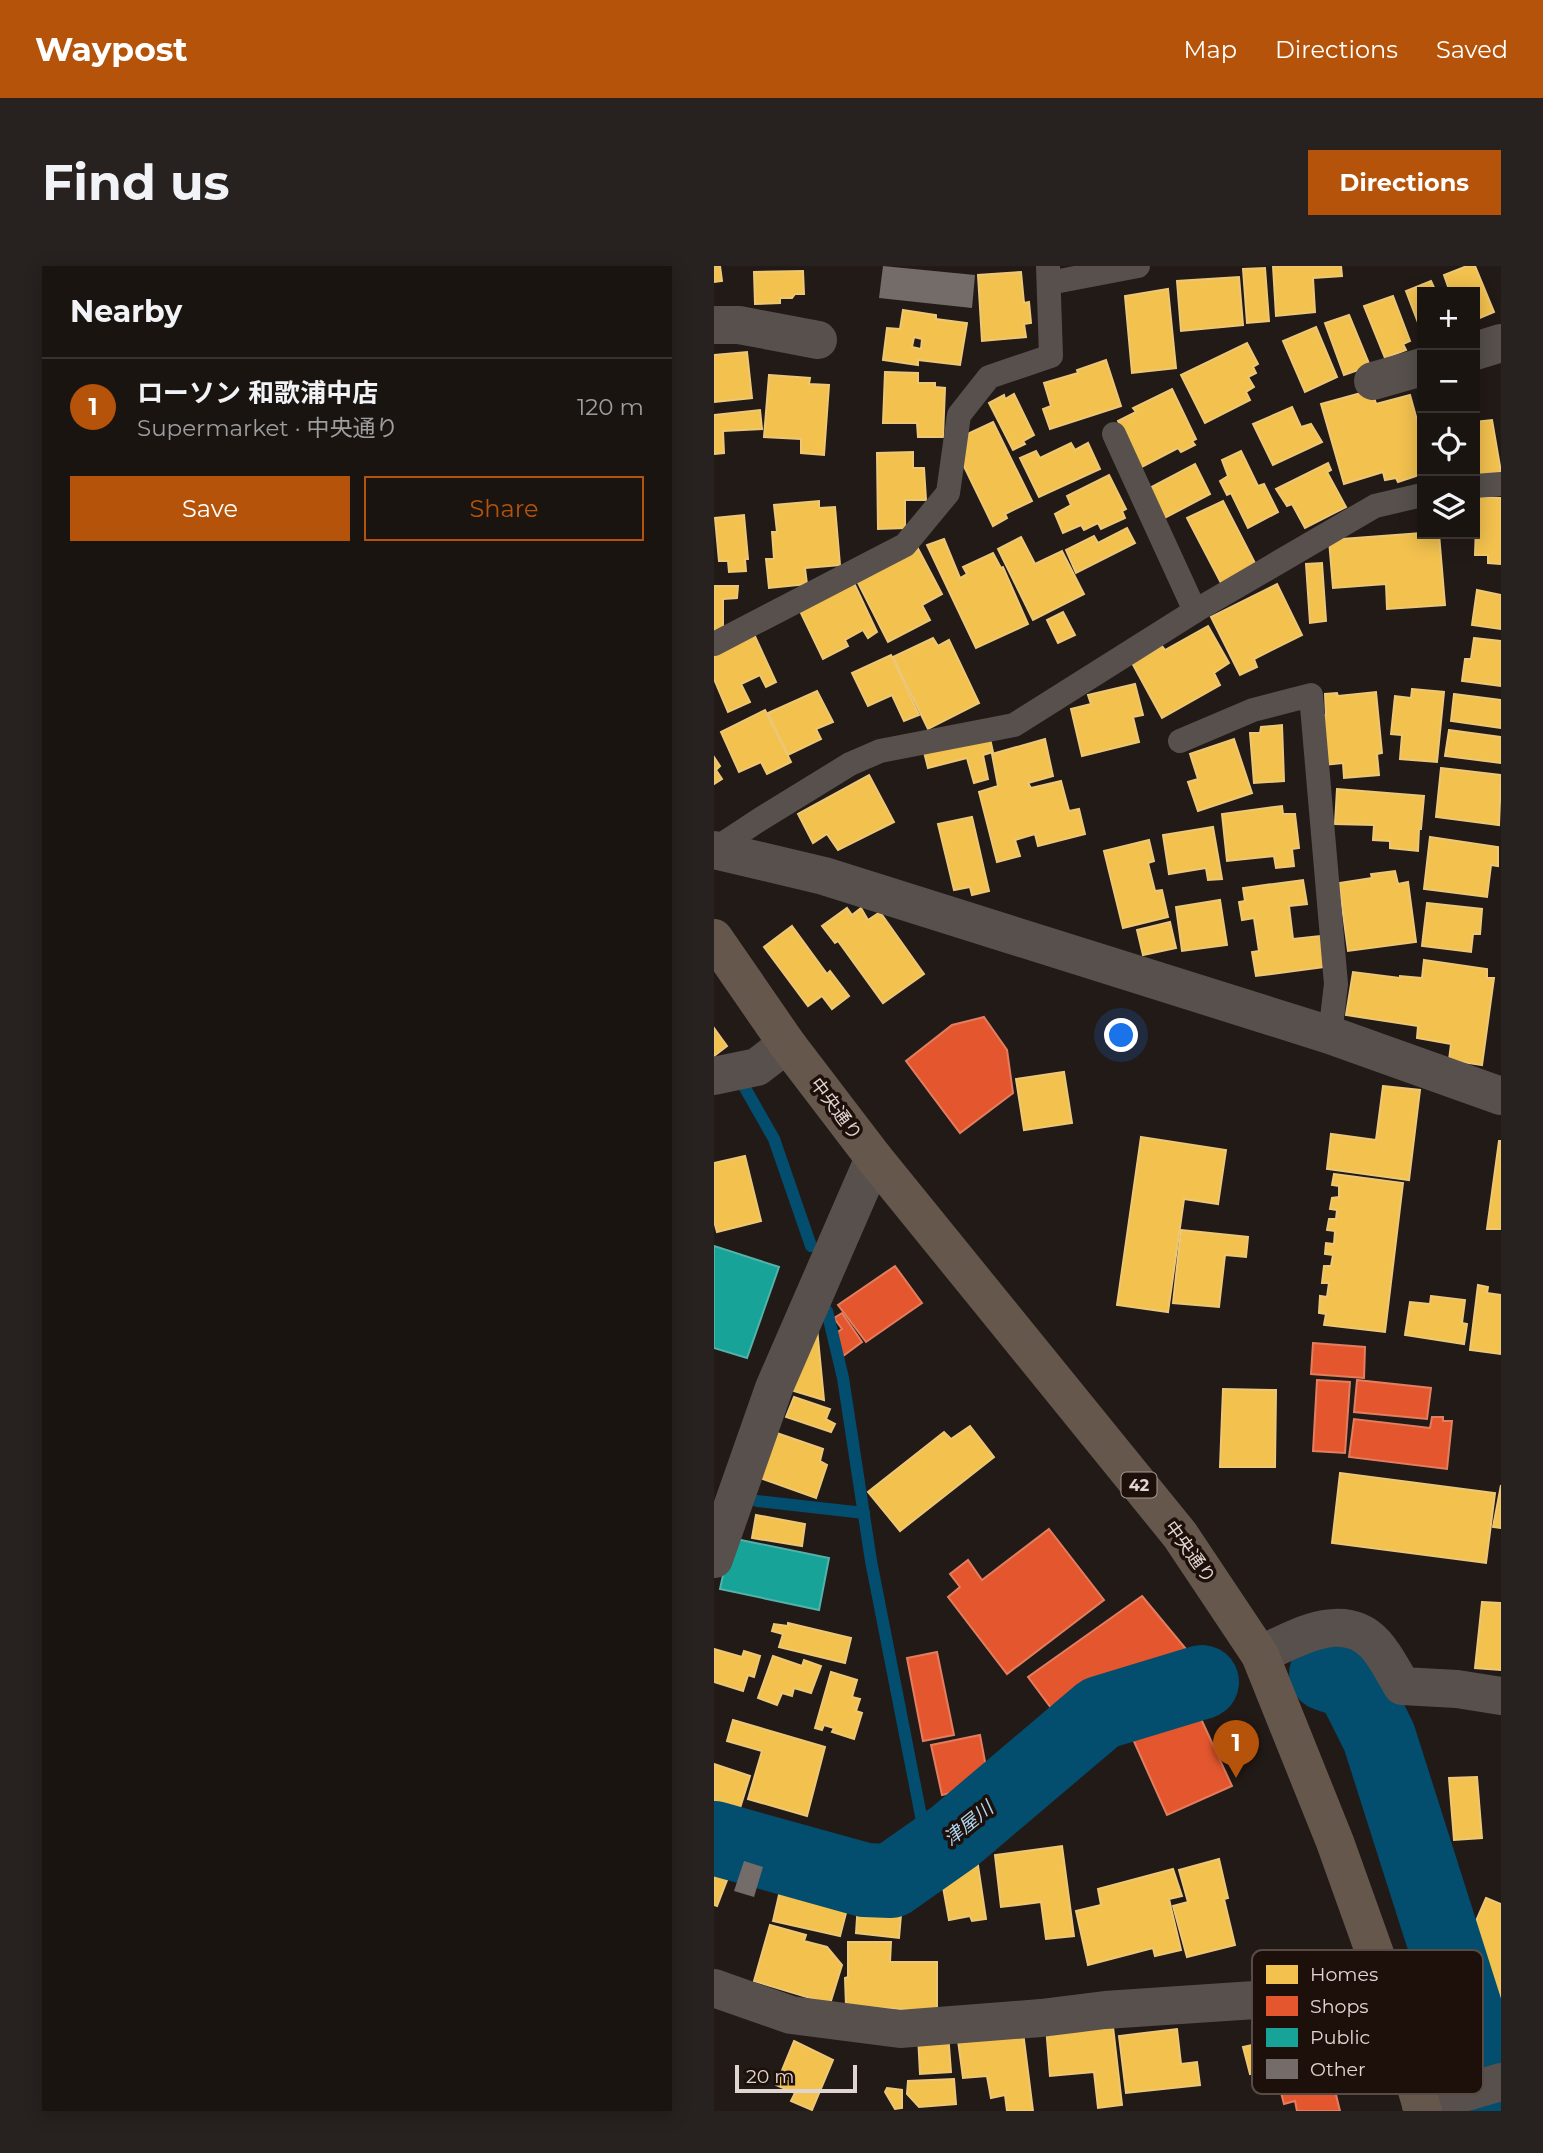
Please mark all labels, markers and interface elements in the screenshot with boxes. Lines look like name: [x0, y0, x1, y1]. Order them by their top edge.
text: Waypost: [35, 29, 188, 69]
text: Map: [1184, 35, 1237, 64]
text: Directions: [1275, 35, 1398, 64]
text: Saved: [1436, 35, 1508, 64]
button: Directions: [1308, 150, 1501, 215]
text: Find us: [42, 153, 230, 212]
map controls: [1417, 287, 1480, 539]
button: +: [1417, 287, 1480, 350]
text: Nearby: [70, 293, 182, 330]
button: −: [1417, 350, 1480, 413]
text: ローソン 和歌浦中店: [137, 377, 378, 409]
text: 1: [88, 393, 98, 421]
text: 120 m: [577, 393, 644, 421]
button: locate: [1417, 413, 1480, 476]
text: Supermarket · 中央通り: [137, 414, 399, 442]
button: Save: [70, 476, 350, 541]
button: Share: [364, 476, 644, 541]
button: layers: [1417, 476, 1480, 539]
your location: [1104, 1018, 1138, 1052]
street label: 中央通り: [806, 1074, 866, 1144]
road number: 42: [1122, 1472, 1156, 1498]
street label: 中央通り: [1160, 1516, 1220, 1588]
pin: 1: [1213, 1720, 1259, 1778]
water label: 津屋川: [939, 1795, 999, 1850]
legend: [1252, 1950, 1483, 2094]
text: Homes: [1310, 1963, 1378, 1986]
text: Shops: [1310, 1995, 1369, 2018]
text: Public: [1310, 2026, 1370, 2049]
text: Other: [1310, 2058, 1366, 2081]
scale bar: [735, 2062, 858, 2094]
text: 20 m: [746, 2065, 794, 2088]

